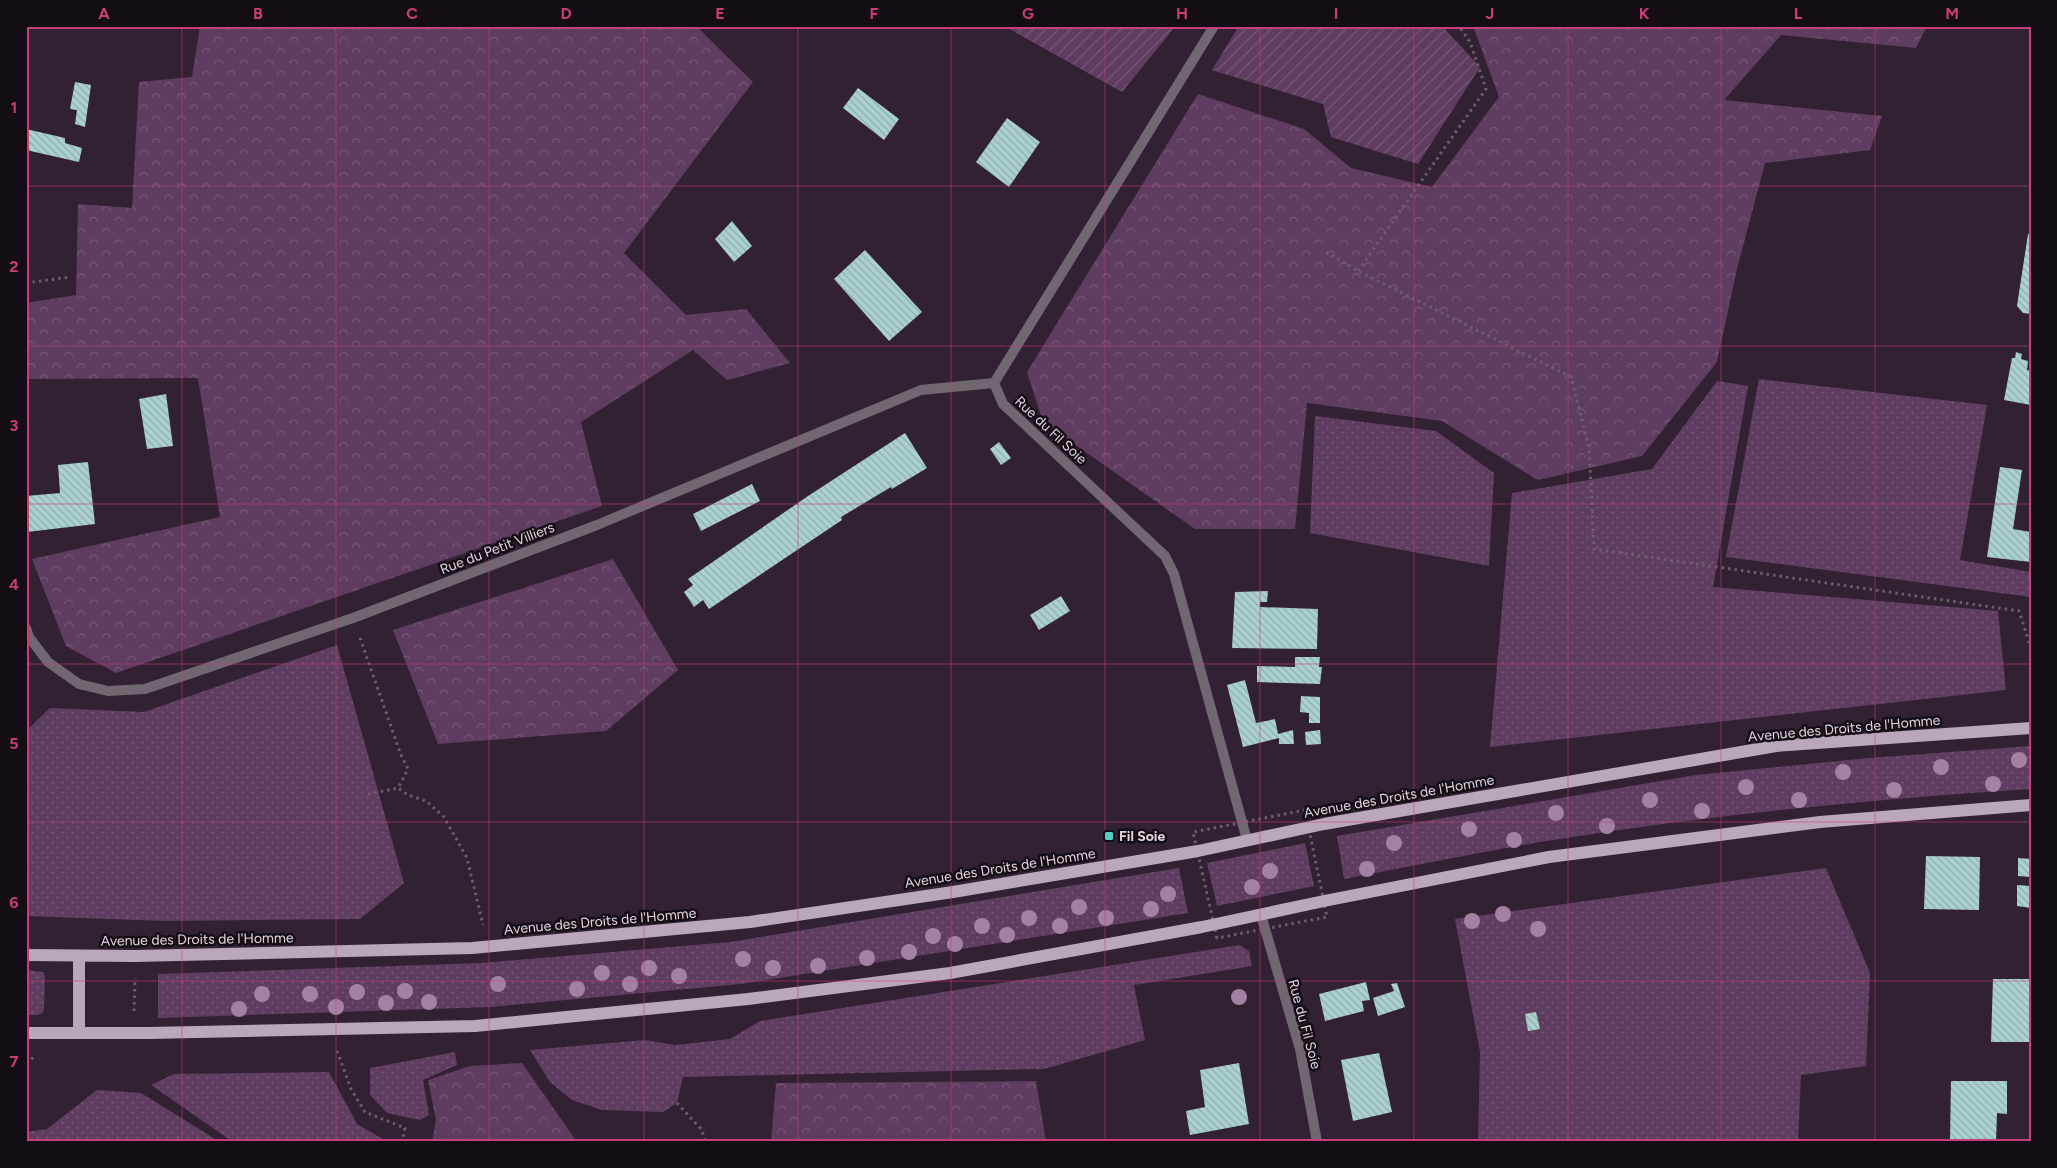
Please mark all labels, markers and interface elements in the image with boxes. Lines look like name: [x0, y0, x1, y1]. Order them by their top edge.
text: A: [98, 4, 110, 23]
text: B: [253, 4, 263, 23]
text: C: [406, 4, 418, 23]
text: D: [560, 4, 572, 23]
text: E: [715, 4, 725, 23]
text: F: [870, 4, 879, 23]
text: G: [1022, 4, 1034, 23]
text: H: [1176, 4, 1188, 23]
text: I: [1334, 4, 1338, 23]
text: J: [1486, 4, 1494, 23]
text: K: [1639, 4, 1650, 23]
text: L: [1794, 4, 1803, 23]
text: M: [1945, 4, 1959, 23]
text: 1: [11, 98, 17, 117]
text: 2: [9, 257, 19, 276]
street label: Rue du Fil Soie: [1011, 393, 1090, 468]
text: 3: [10, 416, 19, 435]
street label: Rue du Petit Villiers: [438, 519, 557, 578]
text: 4: [9, 575, 19, 594]
street label: Avenue des Droits de l'Homme: [1747, 712, 1941, 745]
text: 5: [9, 734, 19, 753]
street label: Avenue des Droits de l'Homme: [1303, 771, 1496, 822]
place label: Fil Soie: [1119, 828, 1165, 845]
marker: Fil Soie: [1103, 830, 1115, 842]
street label: Avenue des Droits de l'Homme: [903, 845, 1097, 892]
text: 6: [9, 893, 19, 912]
street label: Avenue des Droits de l'Homme: [503, 905, 697, 938]
street label: Avenue des Droits de l'Homme: [100, 929, 294, 950]
street label: Rue du Fil Soie: [1284, 977, 1325, 1071]
text: 7: [10, 1052, 19, 1071]

